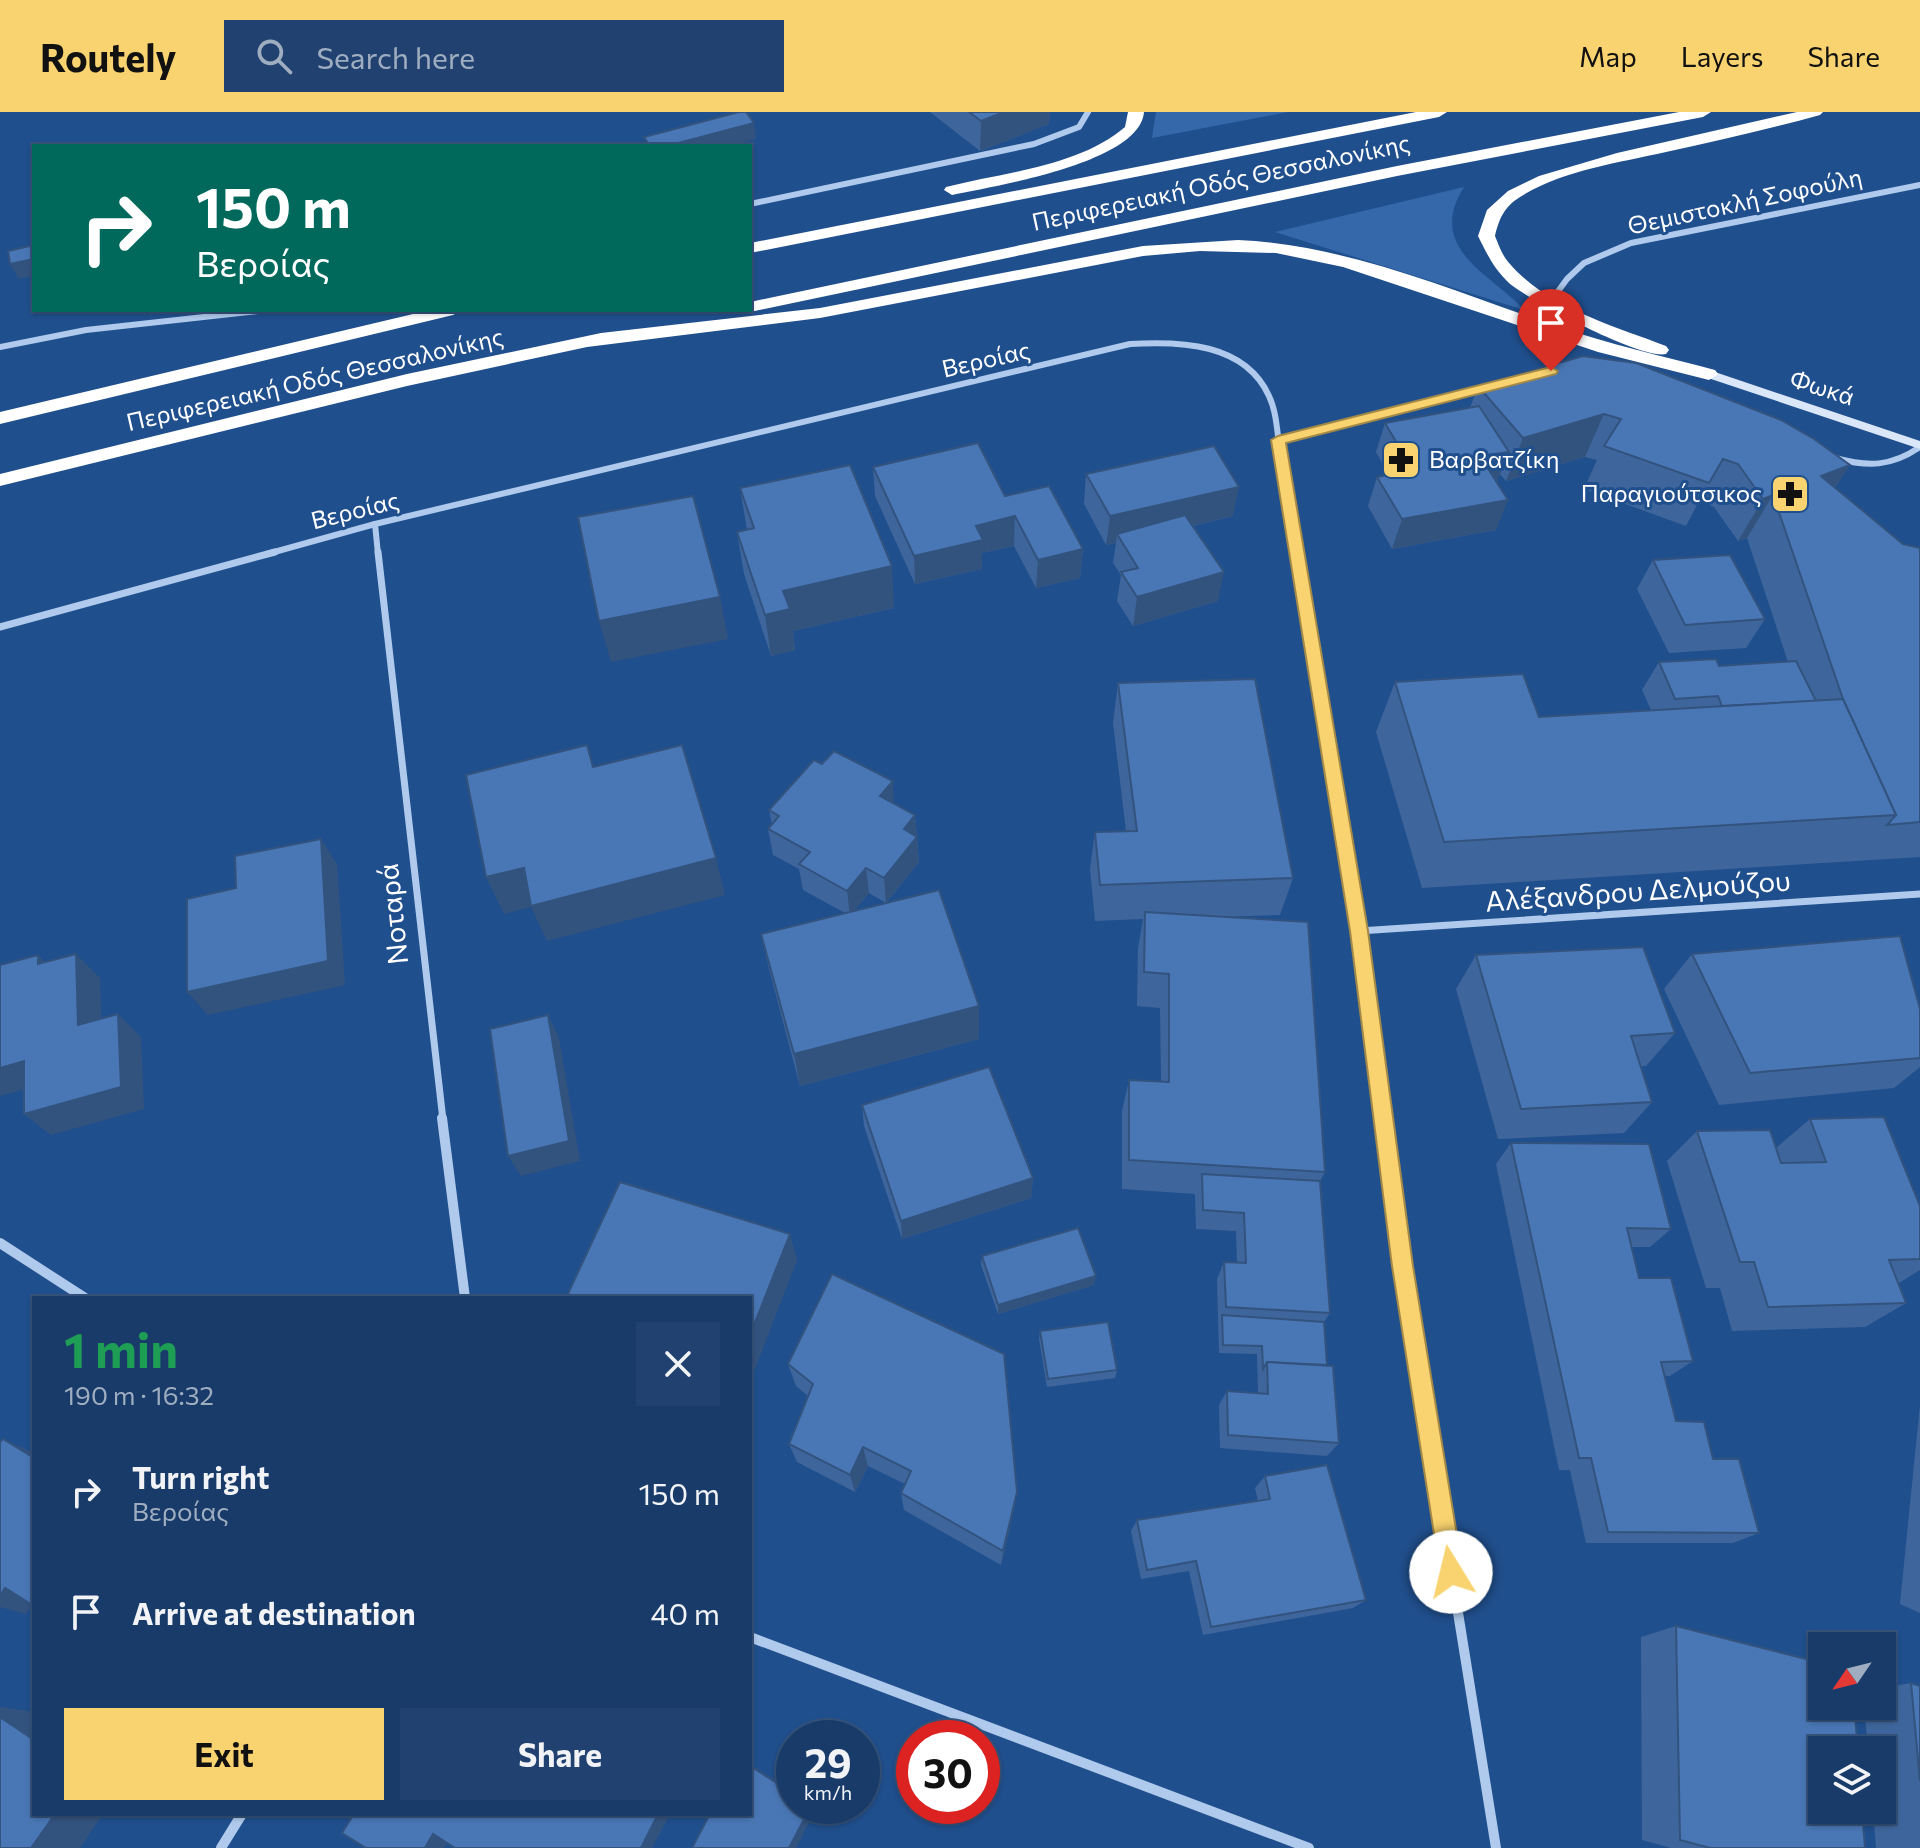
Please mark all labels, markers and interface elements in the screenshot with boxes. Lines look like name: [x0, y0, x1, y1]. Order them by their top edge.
search box: [224, 20, 784, 92]
text: Routely: [40, 33, 176, 80]
icon: search: [252, 34, 296, 78]
text: Search here: [316, 38, 475, 75]
text: Map: [1579, 39, 1637, 73]
text: Layers: [1681, 39, 1763, 73]
text: Share: [1807, 39, 1880, 73]
street label: Περιφερειακή Οδός Θεσσαλονίκης: [1029, 127, 1412, 236]
street label: Θεμιστοκλή Σοφούλη: [1625, 162, 1865, 240]
text: 150 m: [196, 171, 351, 240]
icon: right: [64, 176, 168, 280]
text: Βεροίας: [196, 240, 330, 284]
pin: [1517, 289, 1585, 371]
icon: arrive: [1529, 301, 1573, 345]
street label: Περιφερειακή Οδός Θεσσαλονίκης: [123, 321, 506, 436]
street label: Βεροίας: [939, 334, 1033, 383]
street label: Φωκά: [1787, 363, 1858, 411]
pharmacy icon: Βαρβατζίκη: [1380, 439, 1422, 481]
place label: Βαρβατζίκη: [1429, 444, 1559, 473]
pharmacy icon: Παραγιούτσικος: [1769, 473, 1811, 515]
place label: Παραγιούτσικος: [1581, 478, 1762, 507]
street label: Βεροίας: [308, 485, 402, 534]
street label: Νοταρά: [370, 862, 414, 966]
street label: Αλέξανδρου Δελμούζου: [1484, 862, 1792, 918]
text: 1 min: [64, 1319, 178, 1378]
button: close: [636, 1322, 720, 1406]
text: 190 m · 16:32: [64, 1379, 214, 1410]
text: Turn right: [132, 1458, 269, 1495]
icon: right: [64, 1470, 108, 1514]
text: 150 m: [638, 1474, 720, 1511]
text: Βεροίας: [132, 1495, 229, 1526]
position arrow: [1409, 1530, 1493, 1614]
icon: arrive: [64, 1590, 108, 1634]
text: Arrive at destination: [132, 1594, 416, 1631]
text: 40 m: [651, 1594, 720, 1631]
north arrow: [1808, 1632, 1896, 1720]
map controls: [1808, 1632, 1896, 1824]
button: Exit: [64, 1708, 384, 1800]
button: Share: [400, 1708, 720, 1800]
speed limit sign: 30: [896, 1720, 1000, 1824]
button: layers: [1808, 1736, 1896, 1824]
text: 29: [804, 1737, 852, 1786]
text: km/h: [804, 1780, 852, 1804]

